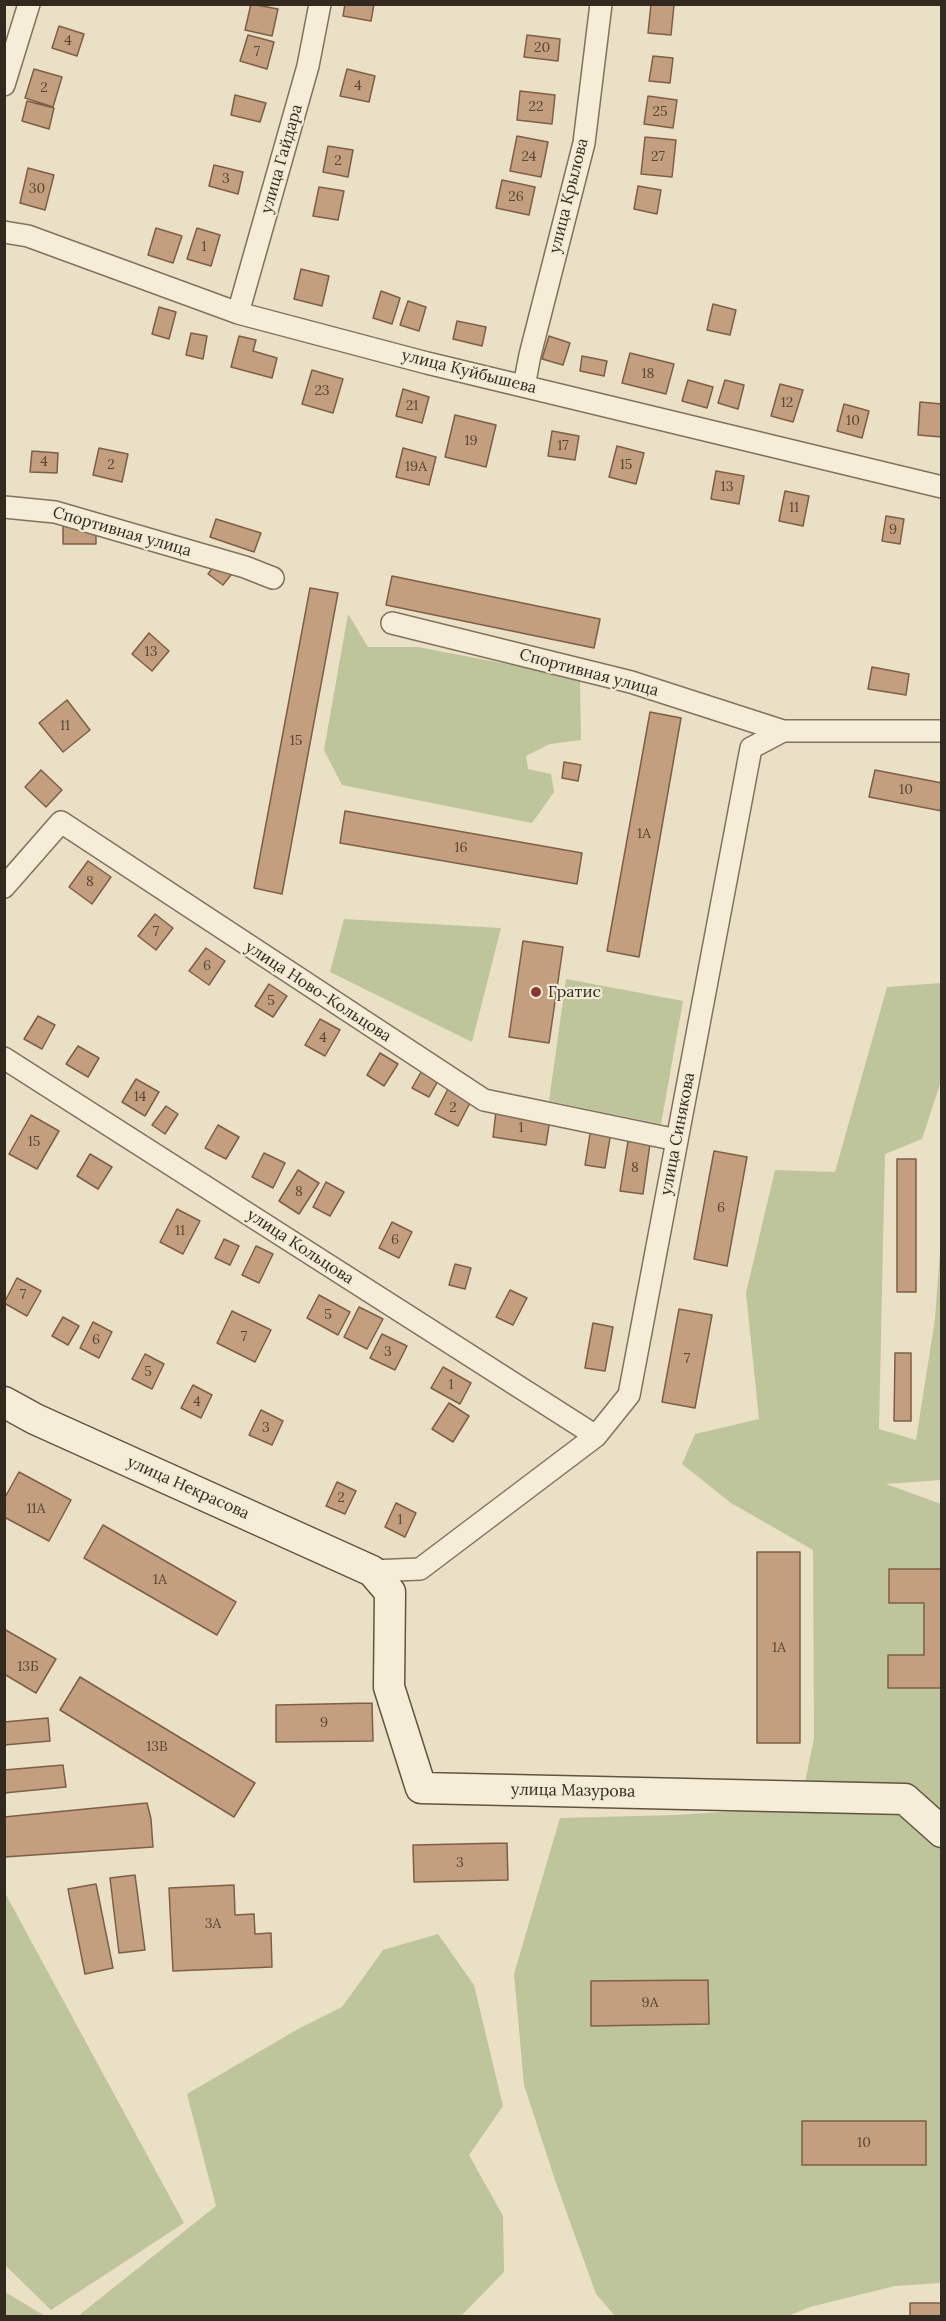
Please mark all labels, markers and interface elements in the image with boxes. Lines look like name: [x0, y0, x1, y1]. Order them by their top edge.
house number: 4: [64, 33, 72, 49]
house number: 20: [534, 40, 550, 56]
house number: 7: [254, 44, 260, 60]
house number: 4: [354, 78, 362, 94]
house number: 2: [40, 80, 48, 96]
house number: 22: [528, 99, 544, 115]
street label: улица Гайдара: [257, 102, 307, 216]
house number: 25: [652, 104, 668, 120]
street label: улица Крылова: [545, 136, 593, 256]
house number: 24: [522, 149, 536, 165]
house number: 27: [651, 149, 665, 165]
house number: 2: [334, 153, 342, 169]
house number: 3: [222, 171, 230, 187]
house number: 30: [29, 181, 45, 197]
house number: 26: [508, 189, 524, 205]
house number: 1: [201, 239, 207, 255]
street label: улица Куйбышева: [400, 346, 538, 398]
house number: 18: [642, 366, 654, 382]
house number: 23: [314, 383, 330, 399]
house number: 12: [781, 395, 793, 411]
house number: 21: [406, 398, 418, 414]
house number: 10: [846, 413, 860, 429]
house number: 19: [464, 433, 478, 449]
house number: 17: [557, 438, 569, 454]
house number: 4: [40, 454, 48, 470]
house number: 2: [107, 457, 115, 473]
house number: 15: [620, 457, 632, 473]
house number: 19А: [405, 459, 427, 475]
house number: 13: [721, 479, 733, 495]
house number: 11: [789, 500, 799, 516]
street label: Спортивная улица: [50, 503, 194, 561]
house number: 9: [889, 522, 897, 538]
house number: 13: [145, 644, 157, 660]
street label: Спортивная улица: [517, 645, 661, 701]
house number: 11: [60, 718, 70, 734]
house number: 15: [290, 733, 302, 749]
house number: 10: [899, 782, 913, 798]
house number: 1А: [637, 826, 651, 842]
house number: 16: [454, 840, 468, 856]
house number: 8: [86, 874, 94, 890]
house number: 7: [153, 924, 159, 940]
street label: улица Ново-Кольцова: [241, 938, 395, 1046]
house number: 6: [203, 958, 211, 974]
place label: Гратис: [548, 982, 601, 1002]
marker: Гратис: [529, 985, 543, 999]
house number: 5: [267, 993, 275, 1009]
house number: 4: [319, 1030, 327, 1046]
street label: улица Синякова: [657, 1071, 699, 1197]
house number: 14: [134, 1089, 146, 1105]
house number: 2: [449, 1100, 457, 1116]
house number: 1: [518, 1120, 524, 1136]
house number: 15: [28, 1134, 40, 1150]
house number: 8: [631, 1160, 639, 1176]
house number: 8: [295, 1184, 303, 1200]
house number: 6: [717, 1200, 725, 1216]
street label: улица Кольцова: [243, 1205, 357, 1289]
house number: 11: [175, 1223, 185, 1239]
house number: 6: [391, 1232, 399, 1248]
house number: 7: [20, 1287, 26, 1303]
house number: 5: [324, 1307, 332, 1323]
house number: 7: [241, 1329, 247, 1345]
house number: 6: [92, 1332, 100, 1348]
house number: 3: [384, 1344, 392, 1360]
house number: 7: [684, 1351, 690, 1367]
house number: 5: [144, 1364, 152, 1380]
house number: 1: [448, 1377, 454, 1393]
house number: 4: [193, 1394, 201, 1410]
house number: 3: [262, 1420, 270, 1436]
street label: улица Некрасова: [124, 1452, 252, 1524]
house number: 2: [337, 1490, 345, 1506]
house number: 11А: [26, 1501, 46, 1517]
house number: 1: [397, 1512, 403, 1528]
house number: 1А: [153, 1572, 167, 1588]
house number: 1А: [772, 1640, 786, 1656]
house number: 13Б: [17, 1659, 39, 1675]
house number: 9: [320, 1715, 328, 1731]
house number: 13В: [146, 1739, 168, 1755]
street label: улица Мазурова: [511, 1780, 635, 1802]
house number: 3: [456, 1855, 464, 1871]
house number: 3А: [205, 1916, 221, 1932]
house number: 9А: [642, 1995, 658, 2011]
house number: 10: [857, 2135, 871, 2151]

